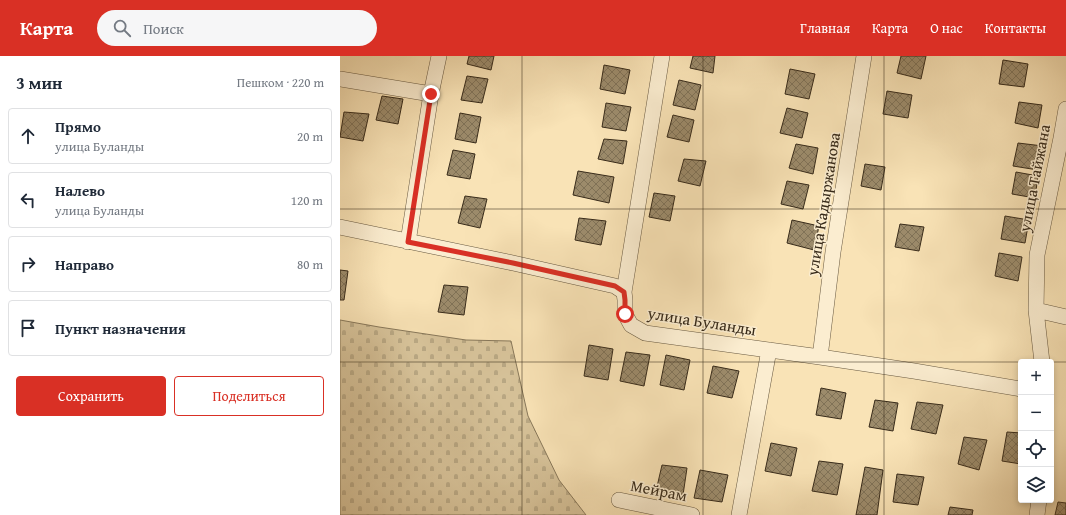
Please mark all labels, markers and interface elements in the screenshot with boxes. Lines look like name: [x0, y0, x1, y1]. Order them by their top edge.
search box: [97, 10, 377, 46]
text: Карта: [20, 14, 73, 42]
icon: search: [111, 17, 133, 39]
text: Поиск: [143, 18, 184, 39]
text: Главная: [800, 18, 850, 38]
text: Карта: [872, 18, 908, 38]
text: О нас: [930, 18, 963, 38]
text: Контакты: [985, 18, 1046, 38]
text: 3 мин: [16, 70, 62, 95]
text: Пешком · 220 m: [237, 73, 324, 92]
route end: [422, 85, 440, 103]
text: Прямо: [55, 116, 101, 137]
street label: улица Тайжана: [1012, 122, 1056, 235]
icon: ahead: [17, 125, 39, 147]
text: 20 m: [297, 127, 323, 146]
street label: улица Кадыржанова: [800, 130, 846, 278]
text: улица Буланды: [55, 137, 144, 156]
text: Налево: [55, 180, 105, 201]
icon: left: [17, 189, 39, 211]
text: 120 m: [291, 191, 323, 210]
text: улица Буланды: [55, 201, 144, 220]
icon: right: [17, 253, 39, 275]
text: Направо: [55, 254, 114, 275]
text: 80 m: [297, 255, 323, 274]
street label: улица Буланды: [645, 300, 758, 341]
route start: [616, 305, 634, 323]
icon: arrive: [17, 317, 39, 339]
text: Пункт назначения: [55, 318, 186, 339]
map controls: [1018, 359, 1054, 503]
button: +: [1018, 359, 1054, 395]
button: Сохранить: [16, 376, 166, 416]
button: Поделиться: [174, 376, 324, 416]
button: −: [1018, 395, 1054, 431]
button: locate: [1018, 431, 1054, 467]
button: layers: [1018, 467, 1054, 503]
street label: Мейрам: [629, 473, 689, 507]

